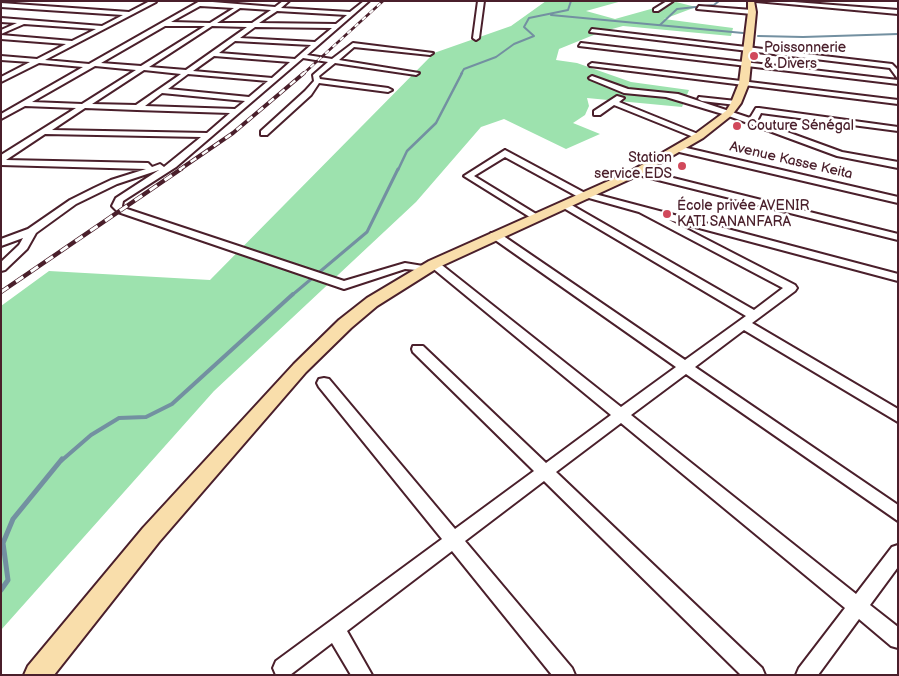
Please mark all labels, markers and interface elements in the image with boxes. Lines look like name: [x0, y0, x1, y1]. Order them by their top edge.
place label: Poissonnerie & Divers: [764, 40, 846, 72]
marker: Poissonnerie & Divers: [748, 50, 760, 62]
place label: Couture Sénégal: [747, 118, 854, 134]
marker: Couture Sénégal: [731, 120, 743, 132]
street label: Avenue Kasse Keita: [728, 139, 854, 183]
place label: Station service EDS: [594, 150, 672, 182]
marker: Station service EDS: [676, 160, 688, 172]
place label: École privée AVENIR KATI SANANFARA: [677, 198, 810, 230]
marker: École privée AVENIR KATI SANANFARA: [661, 208, 673, 220]

